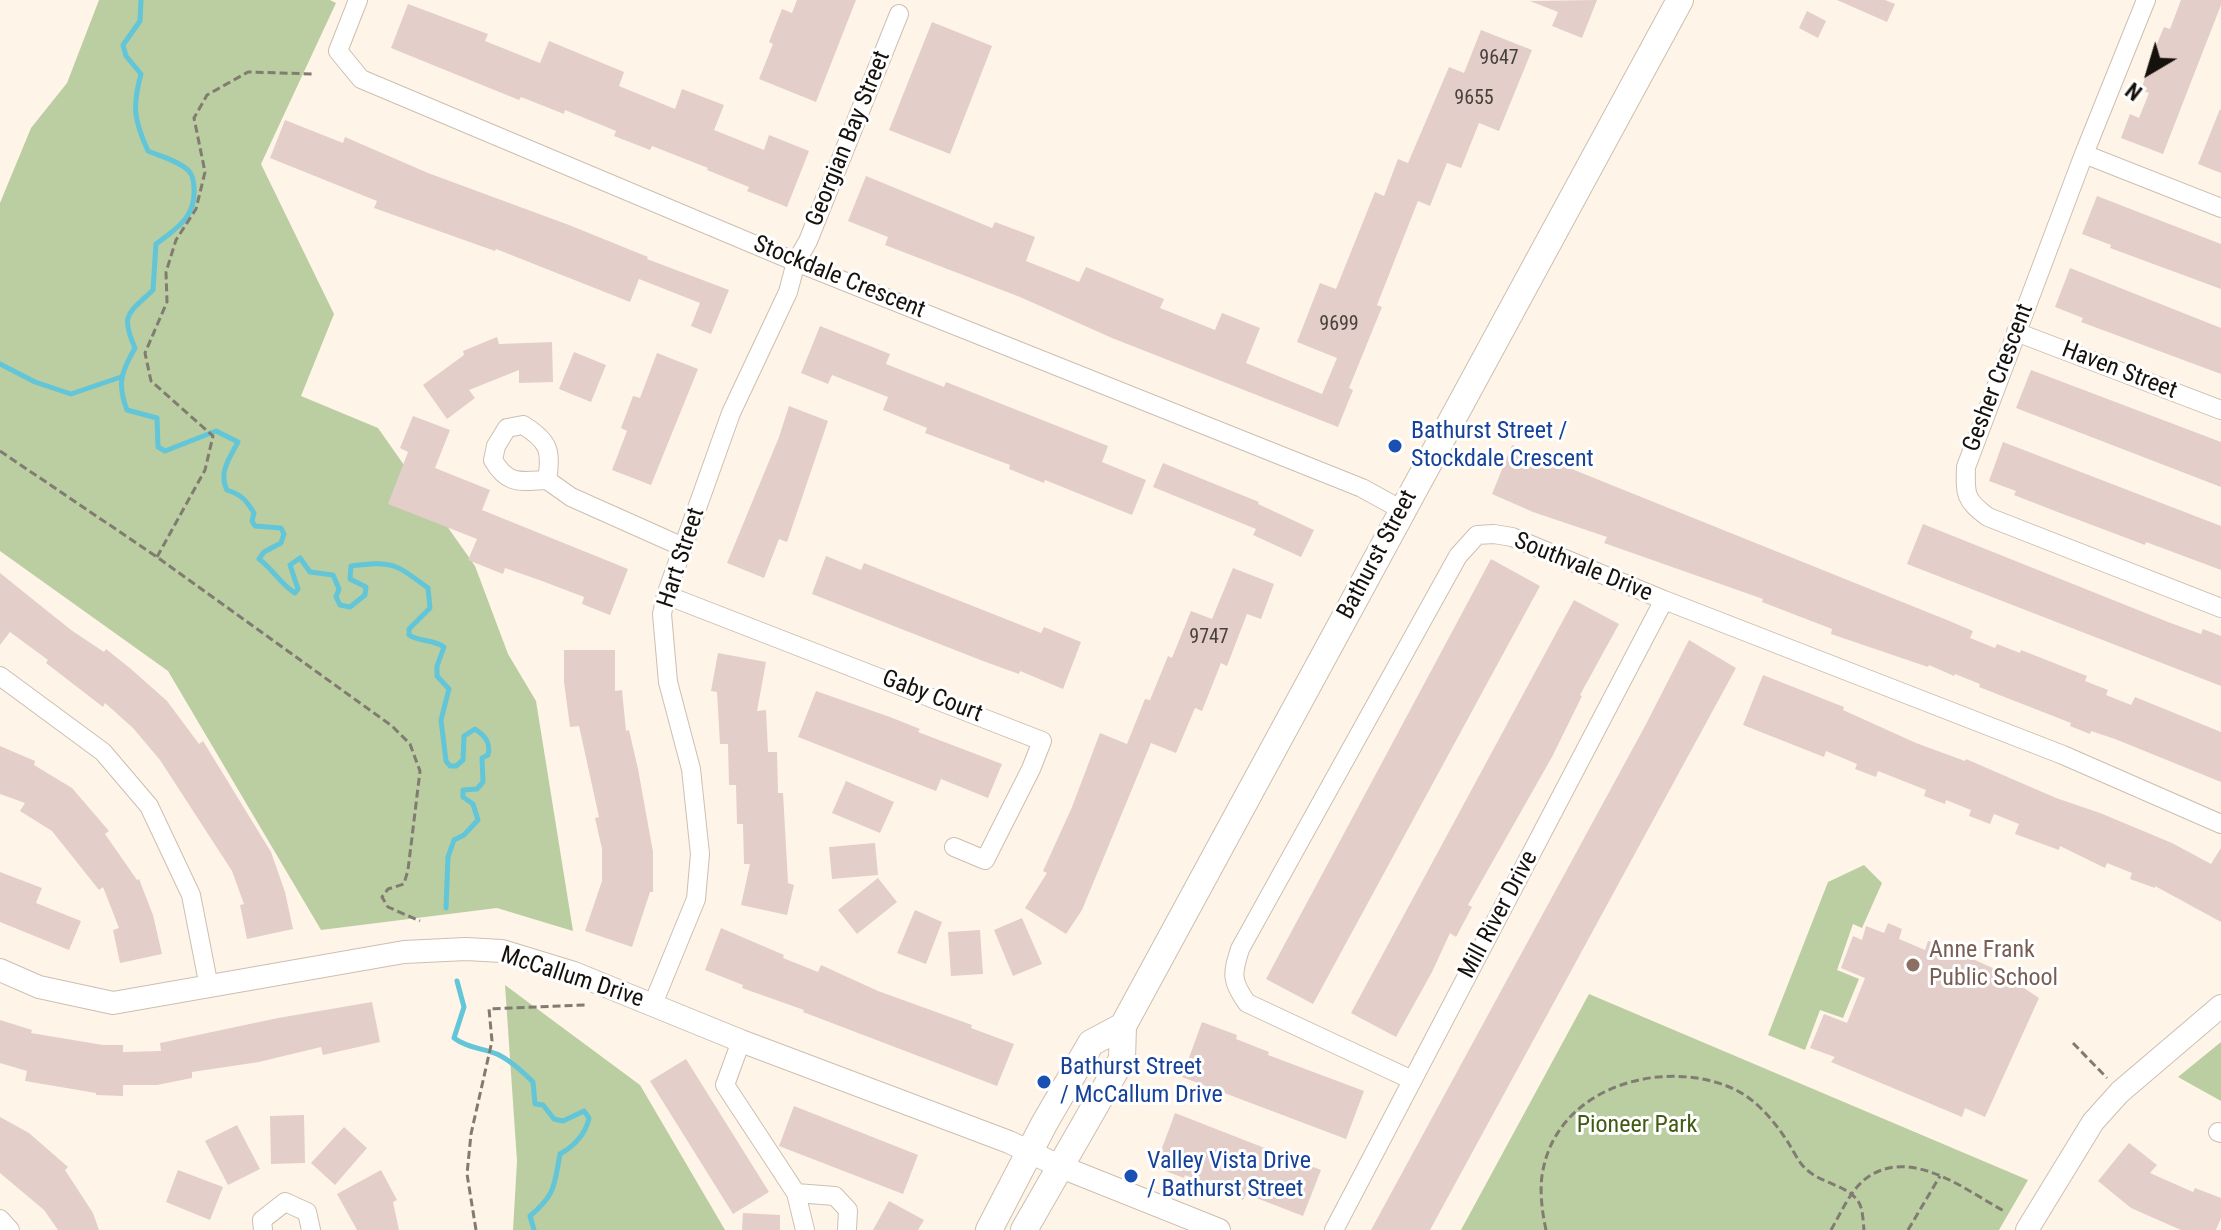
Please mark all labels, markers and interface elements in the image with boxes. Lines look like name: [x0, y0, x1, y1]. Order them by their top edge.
north arrow: [2109, 32, 2189, 112]
street label: Georgian Bay Street: [801, 47, 897, 231]
house number: 9647: [1479, 47, 1519, 71]
text: N: [2121, 77, 2147, 105]
house number: 9655: [1454, 87, 1494, 111]
street label: Stockdale Crescent: [749, 230, 929, 326]
street label: Gesher Crescent: [1958, 300, 2040, 456]
house number: 9699: [1319, 313, 1359, 337]
street label: Haven Street: [2057, 336, 2181, 406]
place label: Bathurst Street / Stockdale Crescent: [1411, 418, 1594, 474]
marker: Bathurst Street / Stockdale Crescent: [1386, 437, 1404, 455]
street label: Bathurst Street: [1332, 486, 1424, 624]
street label: Hart Street: [652, 505, 712, 611]
street label: Southvale Drive: [1510, 527, 1656, 609]
house number: 9747: [1189, 626, 1229, 650]
street label: Gaby Court: [878, 665, 986, 729]
street label: Mill River Drive: [1453, 846, 1545, 984]
place label: Anne Frank Public School: [1929, 937, 2058, 993]
street label: McCallum Drive: [497, 941, 647, 1015]
marker: Anne Frank Public School: [1904, 956, 1922, 974]
place label: Bathurst Street / McCallum Drive: [1060, 1054, 1223, 1110]
marker: Bathurst Street / McCallum Drive: [1035, 1073, 1053, 1091]
park label: Pioneer Park: [1577, 1112, 1697, 1140]
place label: Valley Vista Drive / Bathurst Street: [1147, 1148, 1311, 1204]
marker: Valley Vista Drive / Bathurst Street: [1122, 1167, 1140, 1185]

